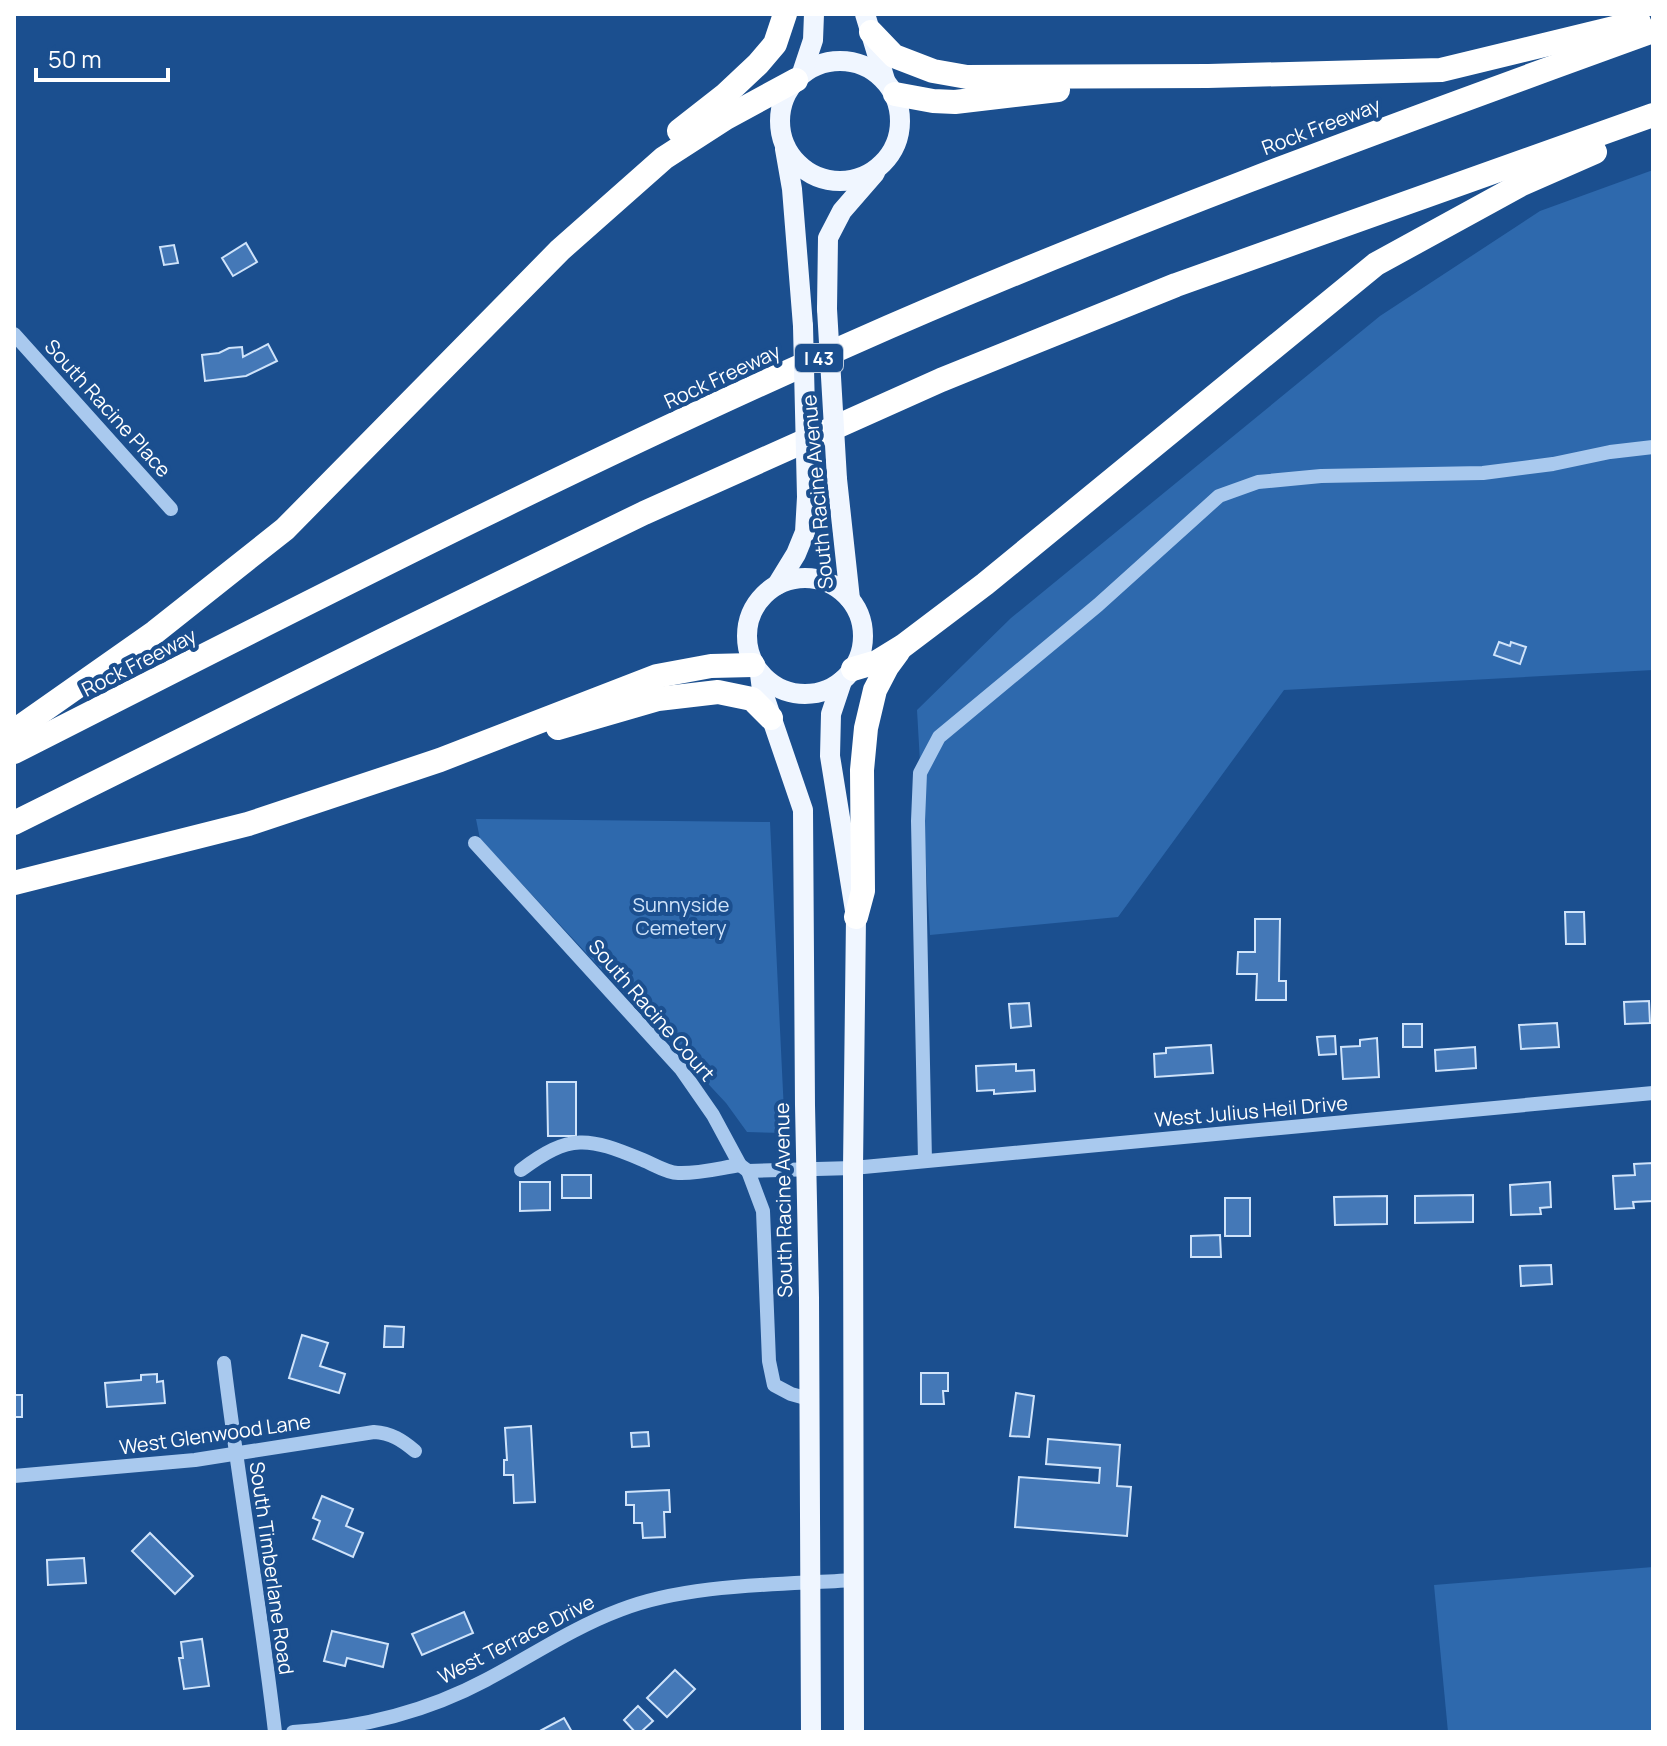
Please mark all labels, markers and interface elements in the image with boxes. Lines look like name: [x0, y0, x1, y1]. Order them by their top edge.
scale bar: [36, 32, 168, 82]
text: 50 m: [48, 42, 102, 75]
street label: Rock Freeway: [1258, 91, 1385, 161]
street label: South Racine Place: [39, 333, 177, 483]
street label: Rock Freeway: [660, 337, 785, 415]
road number: I 43: [795, 344, 843, 372]
street label: South Racine Avenue: [795, 394, 839, 590]
street label: Rock Freeway: [77, 621, 201, 702]
park label: Sunnyside Cemetery: [633, 891, 729, 941]
street label: South Racine Court: [583, 933, 721, 1087]
street label: West Julius Heil Drive: [1153, 1089, 1349, 1133]
street label: South Racine Avenue: [768, 1102, 798, 1298]
street label: West Glenwood Lane: [118, 1407, 312, 1461]
street label: South Timberlane Road: [244, 1460, 300, 1676]
street label: West Terrace Drive: [433, 1588, 599, 1690]

